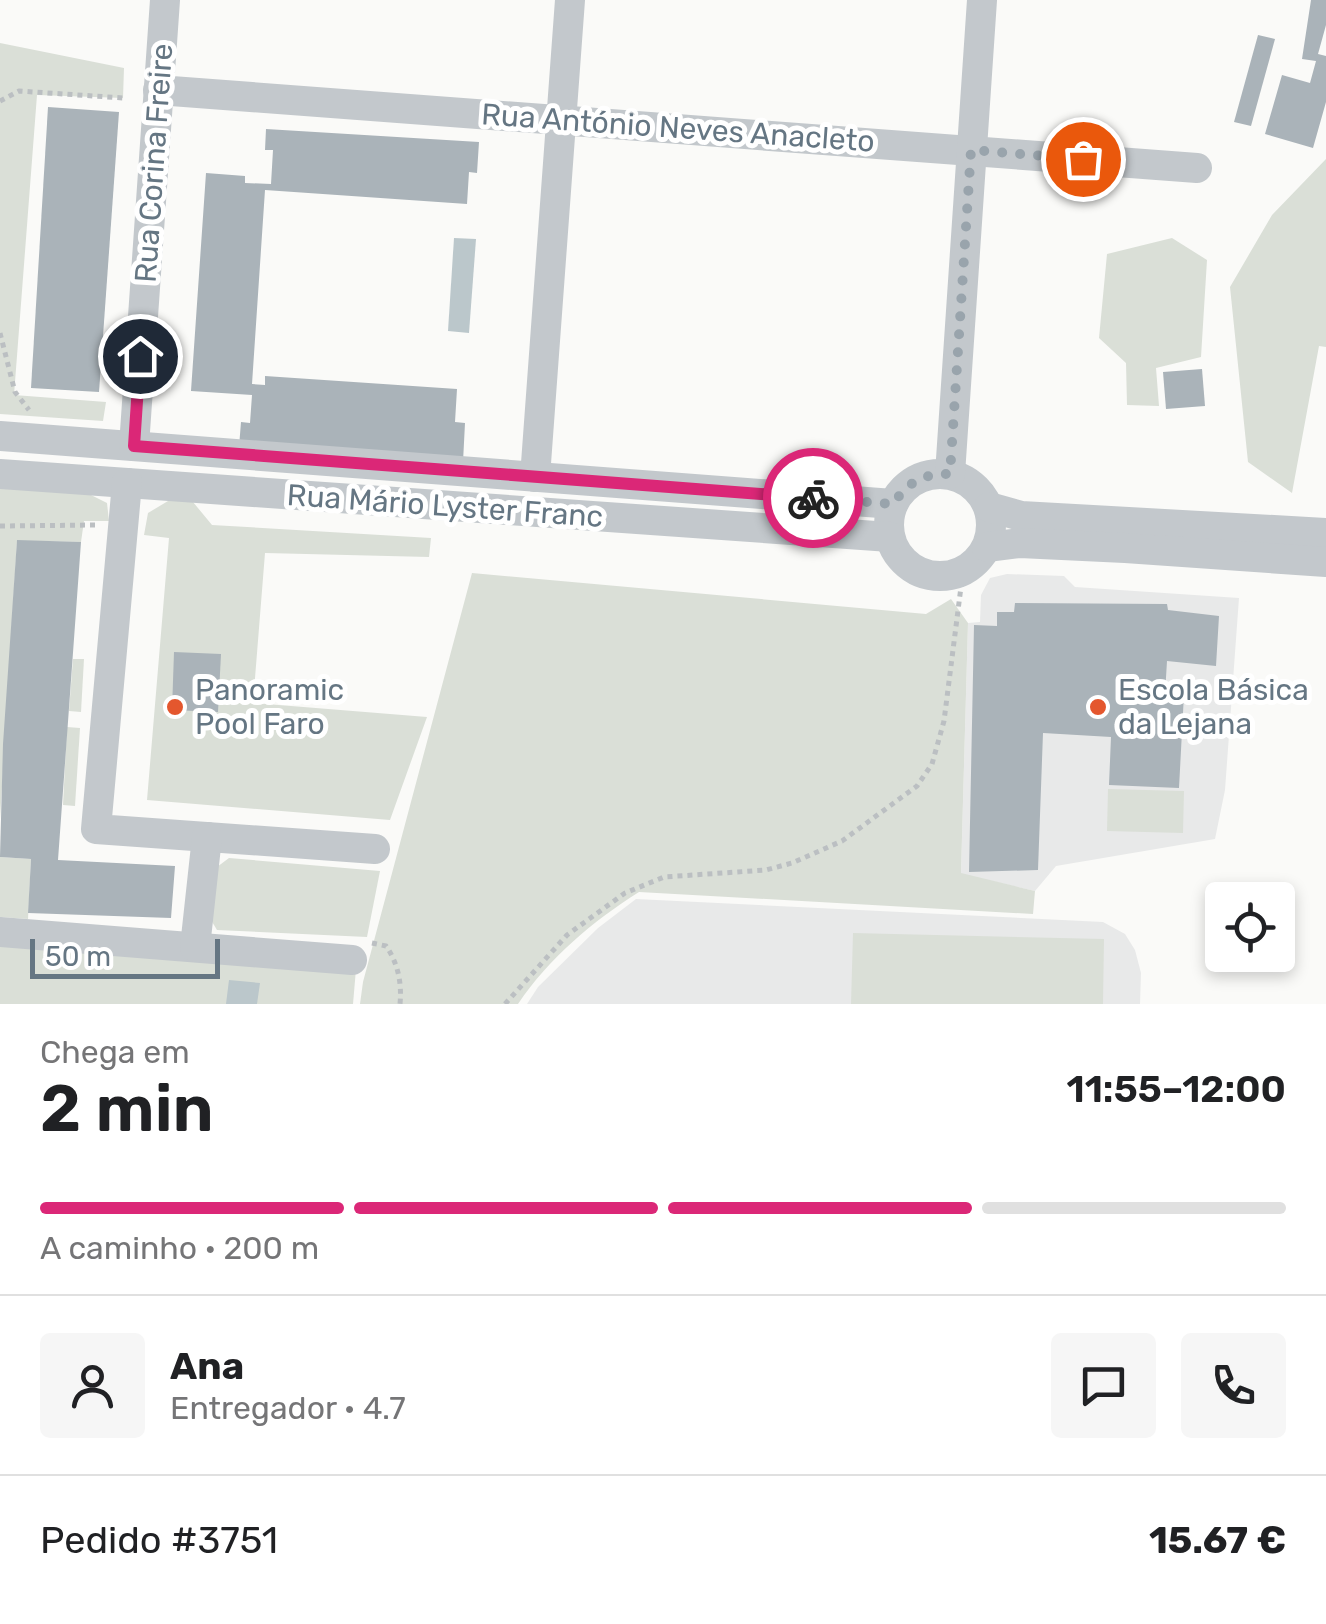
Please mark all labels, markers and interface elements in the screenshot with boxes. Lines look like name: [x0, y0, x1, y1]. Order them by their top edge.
street label: Rua Corina Freire: [128, 42, 180, 284]
street label: Rua António Neves Anacleto: [480, 96, 876, 160]
pin: [1041, 117, 1126, 202]
icon: bag: [1056, 132, 1111, 187]
pin: [98, 314, 183, 399]
icon: home: [113, 329, 168, 384]
courier: [763, 448, 863, 548]
icon: bike: [786, 471, 841, 526]
street label: Rua Mário Lyster Franc: [286, 477, 604, 535]
place label: Panoramic Pool Faro: [195, 672, 344, 742]
place label: Escola Básica da Lejana: [1118, 672, 1309, 742]
marker: Panoramic Pool Faro: [164, 696, 186, 718]
marker: Escola Básica da Lejana: [1087, 696, 1109, 718]
map controls: [1205, 882, 1295, 972]
button: locate: [1205, 882, 1295, 972]
scale bar: [30, 934, 220, 978]
text: 50 m: [45, 940, 111, 973]
text: Chega em: [40, 1033, 190, 1071]
text: 11:55–12:00: [1066, 1066, 1286, 1112]
text: 2 min: [40, 1070, 214, 1147]
text: A caminho · 200 m: [40, 1229, 319, 1267]
button: person: [40, 1333, 145, 1438]
button: chat: [1051, 1333, 1156, 1438]
button: phone: [1181, 1333, 1286, 1438]
text: Ana: [170, 1343, 244, 1389]
text: Entregador · 4.7: [170, 1389, 406, 1427]
text: Pedido #3751: [40, 1517, 278, 1563]
text: 15.67 €: [1149, 1517, 1286, 1563]

